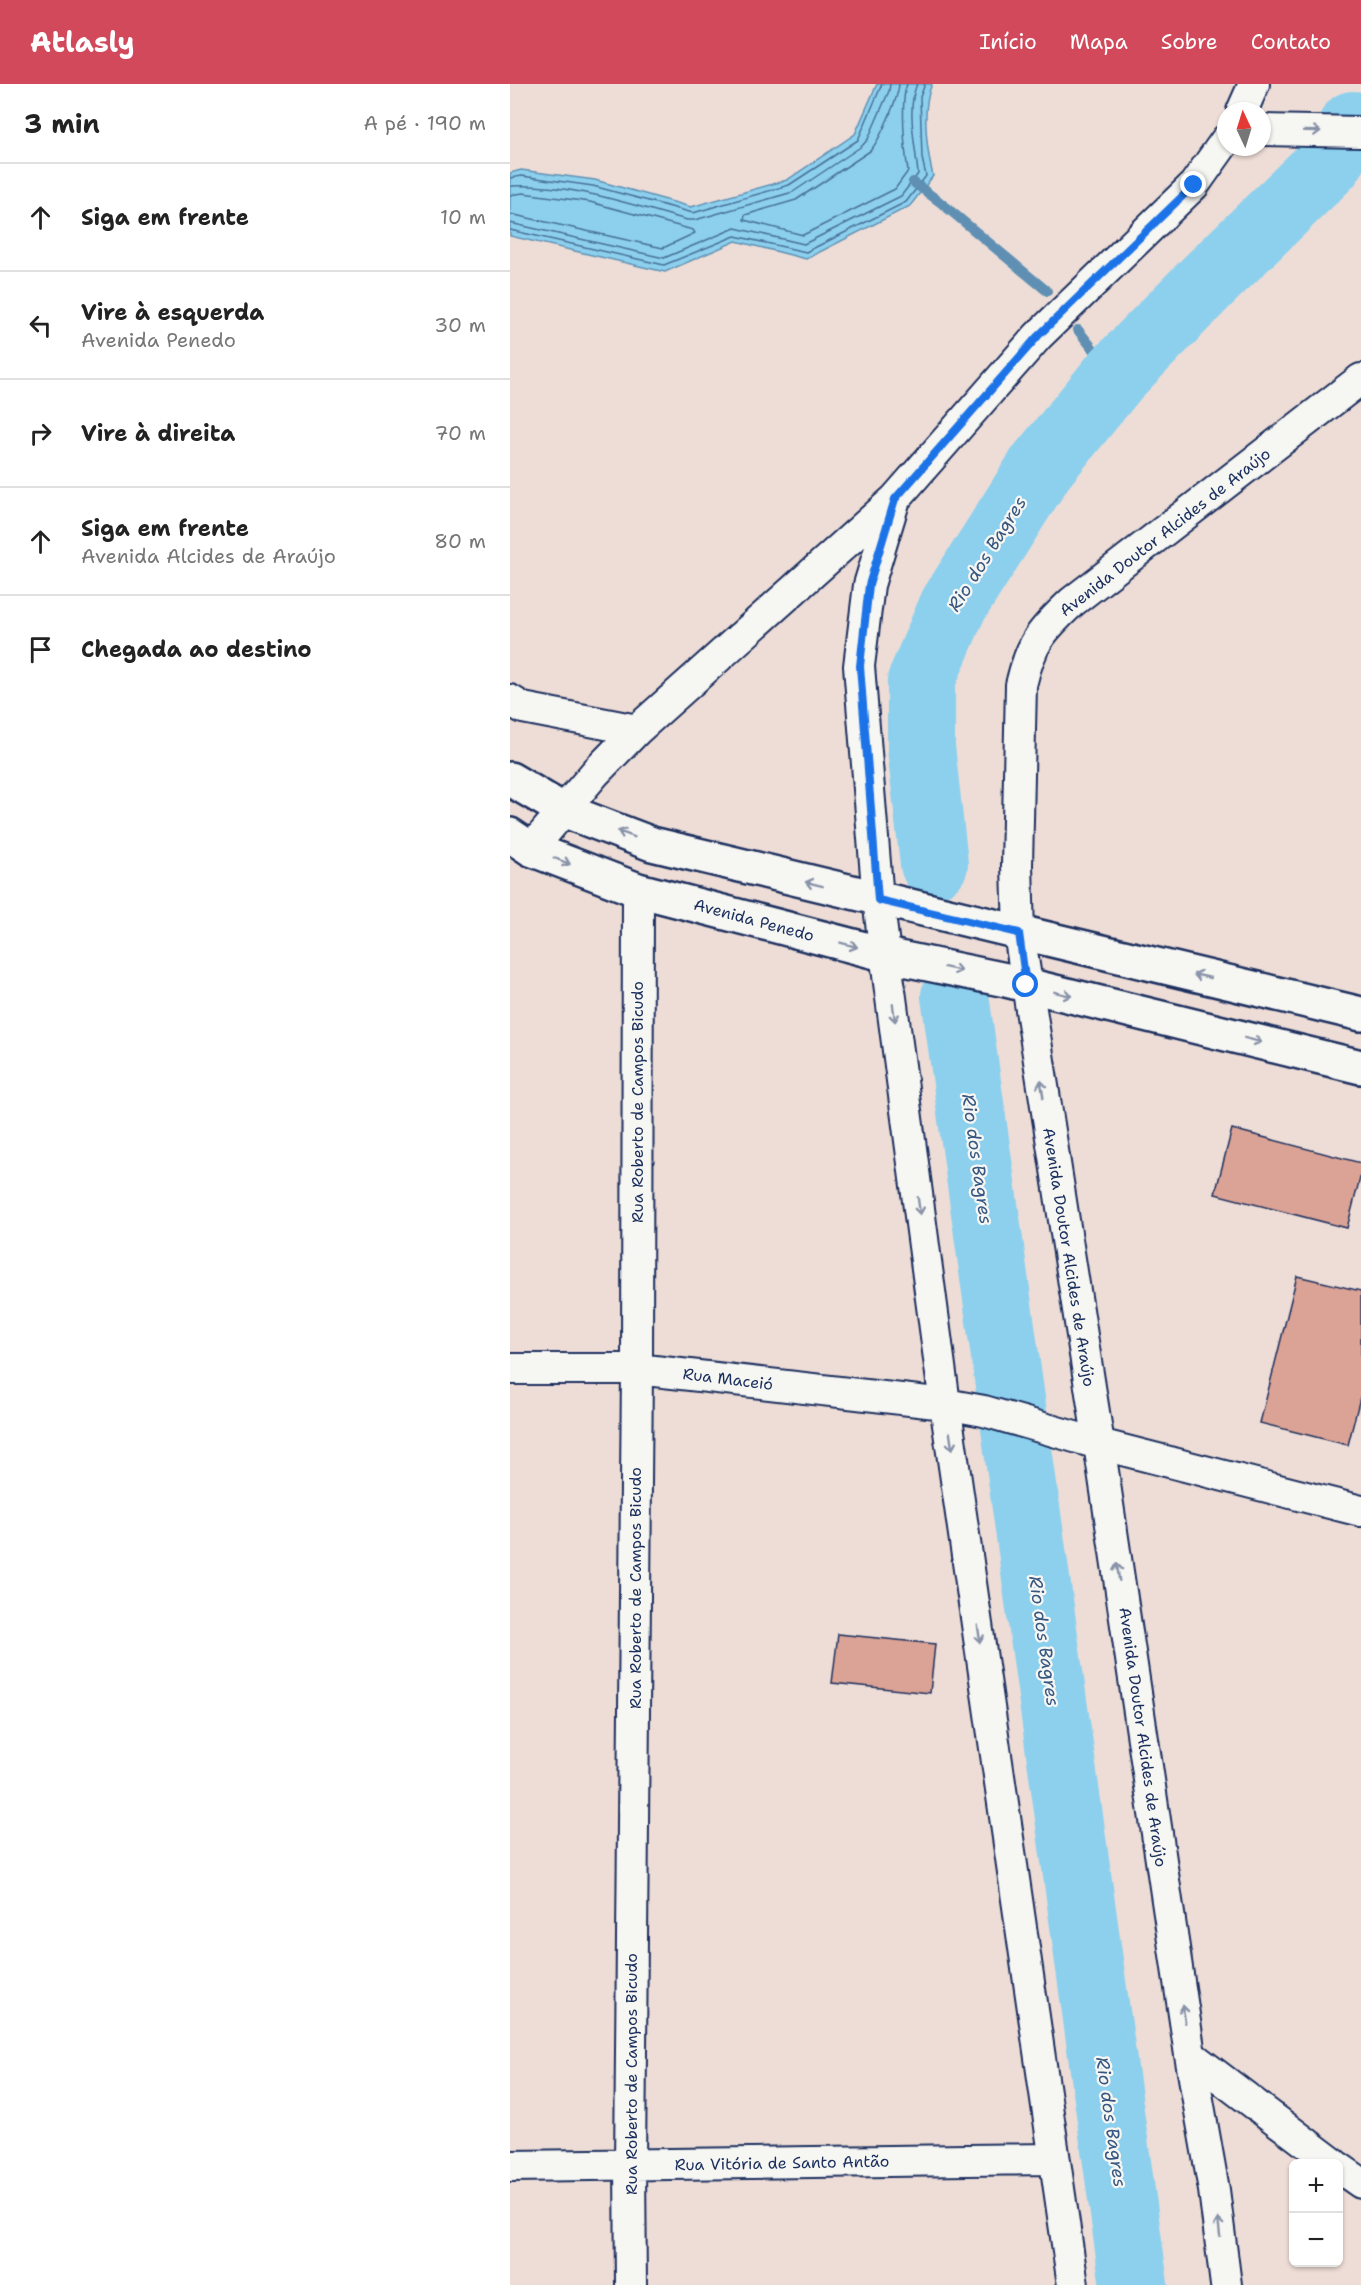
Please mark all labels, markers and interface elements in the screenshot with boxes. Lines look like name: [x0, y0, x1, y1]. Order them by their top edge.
text: Atlasly: [30, 23, 135, 61]
text: Início: [979, 28, 1037, 56]
text: Mapa: [1070, 28, 1128, 56]
text: Sobre: [1161, 28, 1218, 56]
text: Contato: [1251, 28, 1331, 56]
north arrow: [1217, 102, 1271, 156]
text: 3 min: [24, 106, 100, 141]
text: A pé · 190 m: [364, 110, 486, 136]
one-way arrow: [1301, 125, 1321, 137]
route end: [1180, 171, 1206, 197]
icon: ahead: [24, 201, 57, 234]
text: Siga em frente: [81, 203, 249, 232]
text: 10 m: [440, 204, 486, 230]
text: Vire à esquerda: [81, 298, 264, 327]
icon: left: [24, 309, 57, 342]
text: 30 m: [434, 312, 486, 338]
text: Avenida Penedo: [81, 327, 236, 353]
icon: right: [24, 417, 57, 450]
text: Vire à direita: [81, 419, 235, 448]
text: 70 m: [434, 420, 486, 446]
street label: Avenida Doutor Alcides de Araújo: [1055, 443, 1275, 621]
water label: Rio dos Bagres: [942, 492, 1032, 616]
text: Siga em frente: [81, 514, 249, 543]
icon: ahead: [24, 525, 57, 558]
text: 80 m: [434, 528, 486, 554]
text: Avenida Alcides de Araújo: [81, 543, 336, 569]
icon: arrive: [24, 633, 57, 666]
text: Chegada ao destino: [81, 635, 312, 664]
one-way arrow: [617, 828, 636, 839]
one-way arrow: [552, 856, 570, 867]
one-way arrow: [805, 877, 824, 889]
street label: Avenida Penedo: [691, 894, 817, 946]
one-way arrow: [839, 940, 858, 951]
one-way arrow: [943, 964, 962, 975]
one-way arrow: [1193, 970, 1212, 982]
route start: [1012, 971, 1038, 997]
street label: Rua Roberto de Campos Bicudo: [627, 981, 648, 1223]
one-way arrow: [1053, 988, 1072, 1000]
one-way arrow: [888, 1002, 899, 1022]
one-way arrow: [1243, 1035, 1262, 1047]
one-way arrow: [1037, 1079, 1048, 1099]
water label: Rio dos Bagres: [956, 1092, 998, 1226]
street label: Avenida Doutor Alcides de Araújo: [1038, 1126, 1100, 1388]
one-way arrow: [914, 1196, 925, 1215]
street label: Rua Maceió: [682, 1363, 774, 1395]
one-way arrow: [945, 1430, 956, 1450]
street label: Rua Roberto de Campos Bicudo: [625, 1467, 646, 1709]
one-way arrow: [1113, 1562, 1124, 1582]
water label: Rio dos Bagres: [1023, 1574, 1065, 1708]
street label: Avenida Doutor Alcides de Araújo: [1114, 1606, 1172, 1868]
one-way arrow: [973, 1623, 984, 1643]
street label: Rua Roberto de Campos Bicudo: [621, 1953, 642, 2195]
one-way arrow: [1178, 2004, 1189, 2024]
water label: Rio dos Bagres: [1090, 2055, 1132, 2189]
street label: Rua Vitória de Santo Antão: [674, 2151, 890, 2175]
map controls: [1289, 2159, 1343, 2267]
button: +: [1289, 2159, 1343, 2213]
button: −: [1289, 2213, 1343, 2267]
one-way arrow: [1213, 2218, 1224, 2237]

